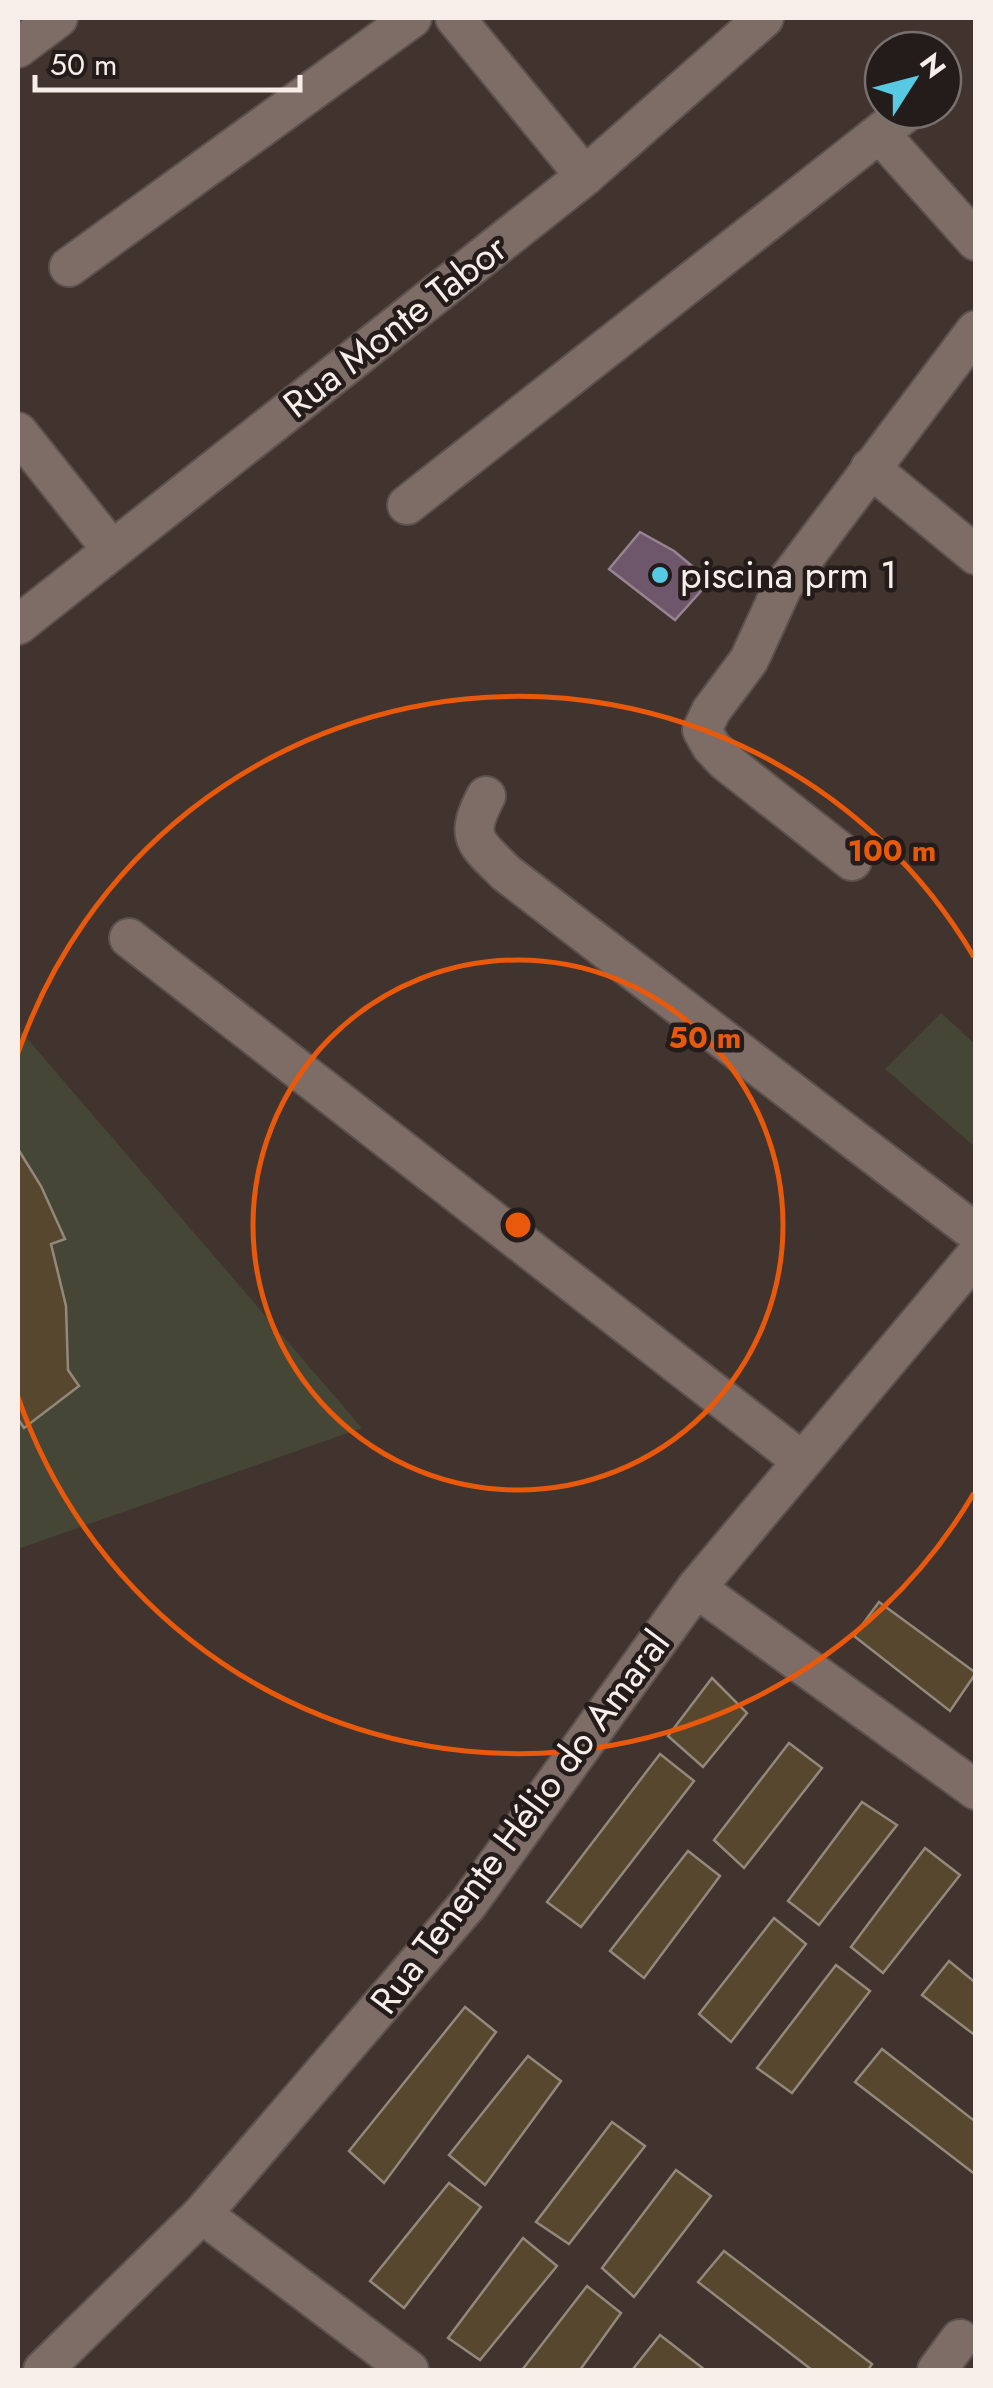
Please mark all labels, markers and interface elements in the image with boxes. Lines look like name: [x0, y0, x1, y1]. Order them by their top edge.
scale bar: [35, 30, 300, 92]
north arrow: [863, 30, 963, 130]
text: 50 m: [50, 43, 117, 86]
text: N: [910, 45, 956, 87]
street label: Rua Monte Tabor: [271, 221, 518, 430]
place label: piscina prm 1: [680, 547, 897, 602]
marker: piscina prm 1: [649, 564, 671, 586]
text: 100 m: [848, 829, 936, 872]
text: 50 m: [669, 1016, 741, 1059]
centre of rings: [500, 1207, 536, 1243]
street label: Rua Tenente Hélio do Amaral: [357, 1618, 682, 2025]

